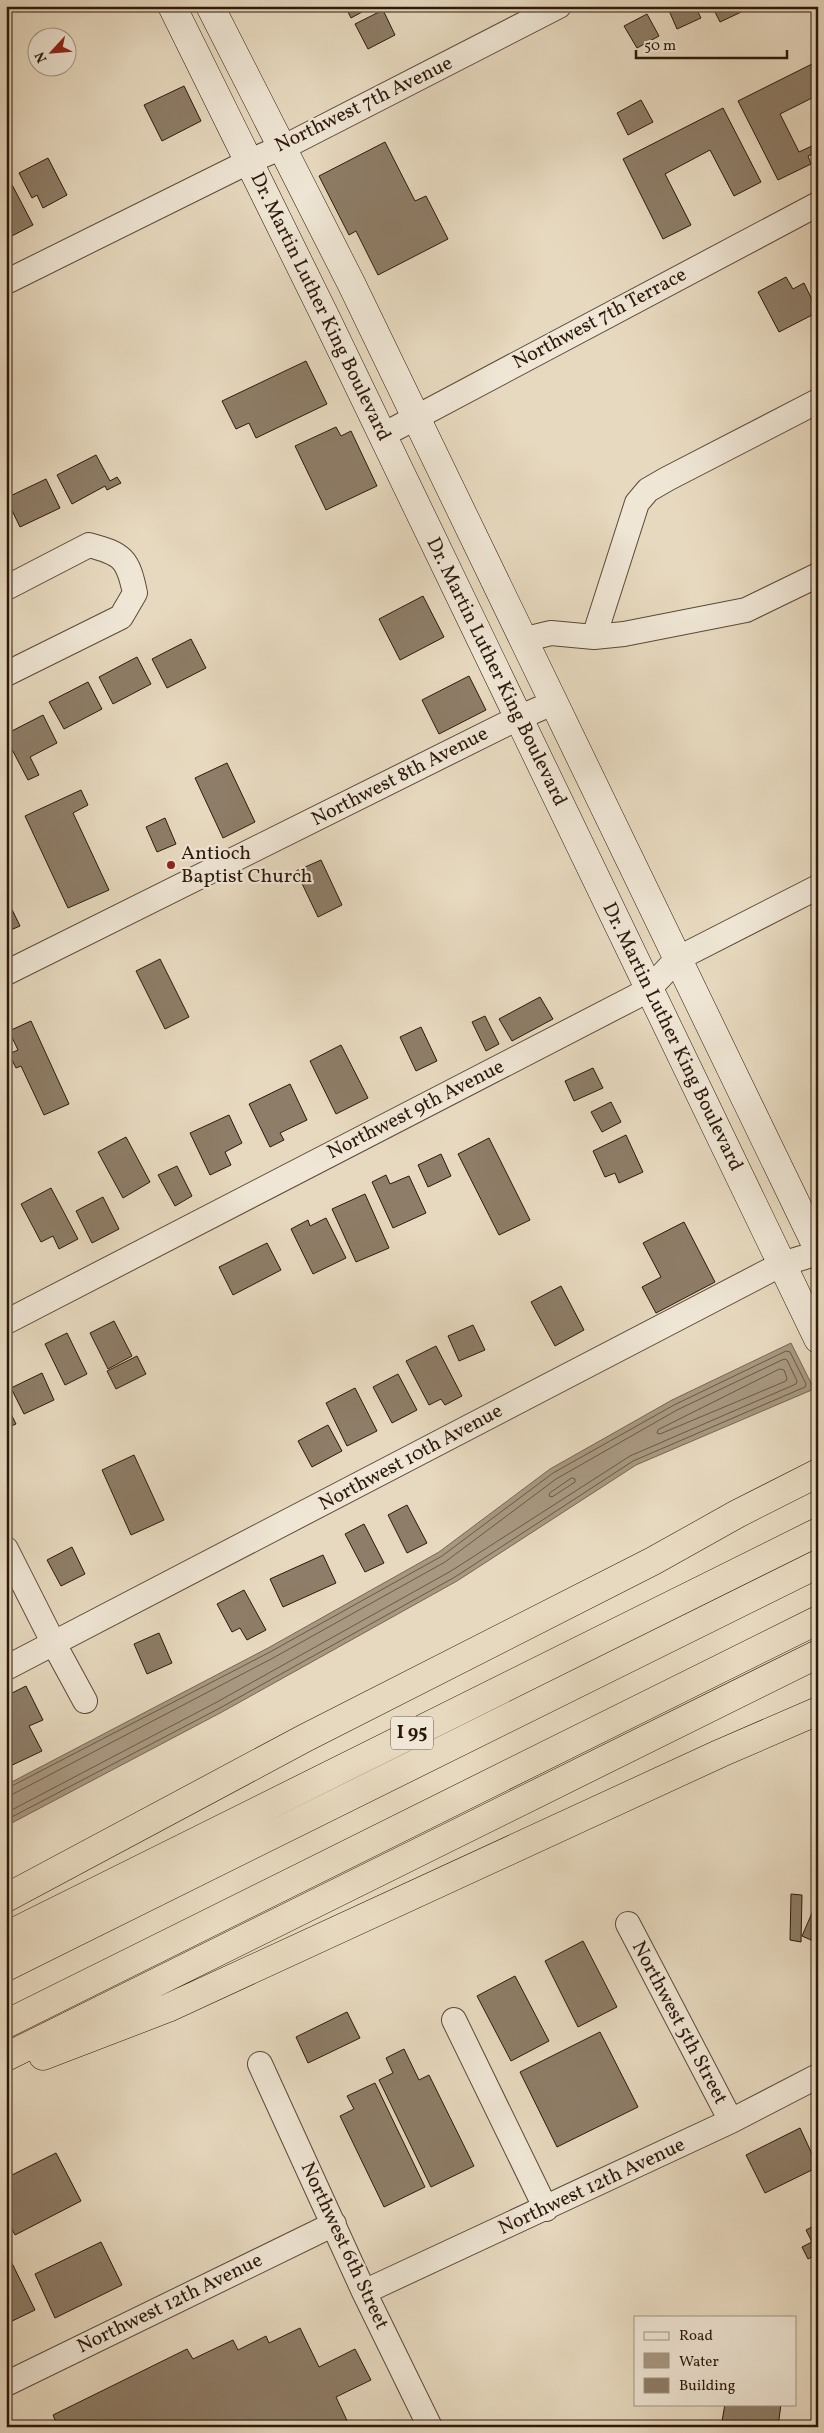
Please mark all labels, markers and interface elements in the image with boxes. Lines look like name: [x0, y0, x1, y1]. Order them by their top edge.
north arrow: [28, 28, 78, 78]
scale bar: [636, 28, 788, 60]
text: 50 m: [644, 36, 676, 57]
text: N: [31, 48, 52, 66]
street label: Northwest 7th Avenue: [270, 50, 458, 160]
street label: Dr. Martin Luther King Boulevard: [243, 168, 397, 446]
street label: Northwest 7th Terrace: [508, 261, 692, 377]
street label: Dr. Martin Luther King Boulevard: [419, 533, 573, 811]
street label: Northwest 8th Avenue: [307, 720, 493, 834]
place label: Antioch Baptist Church: [181, 840, 313, 891]
marker: Antioch Baptist Church: [165, 859, 177, 871]
street label: Dr. Martin Luther King Boulevard: [595, 898, 749, 1176]
street label: Northwest 9th Avenue: [323, 1053, 509, 1167]
street label: Northwest 10th Avenue: [314, 1398, 508, 1518]
road number: I 95: [391, 1716, 433, 1750]
street label: Northwest 5th Street: [624, 1936, 734, 2110]
street label: Northwest 12th Avenue: [494, 2131, 690, 2243]
street label: Northwest 6th Street: [293, 2158, 395, 2334]
street label: Northwest 12th Avenue: [73, 2247, 267, 2361]
legend: [634, 2316, 796, 2406]
text: Road: [679, 2326, 713, 2347]
text: Water: [679, 2352, 719, 2373]
text: Building: [679, 2376, 736, 2397]

